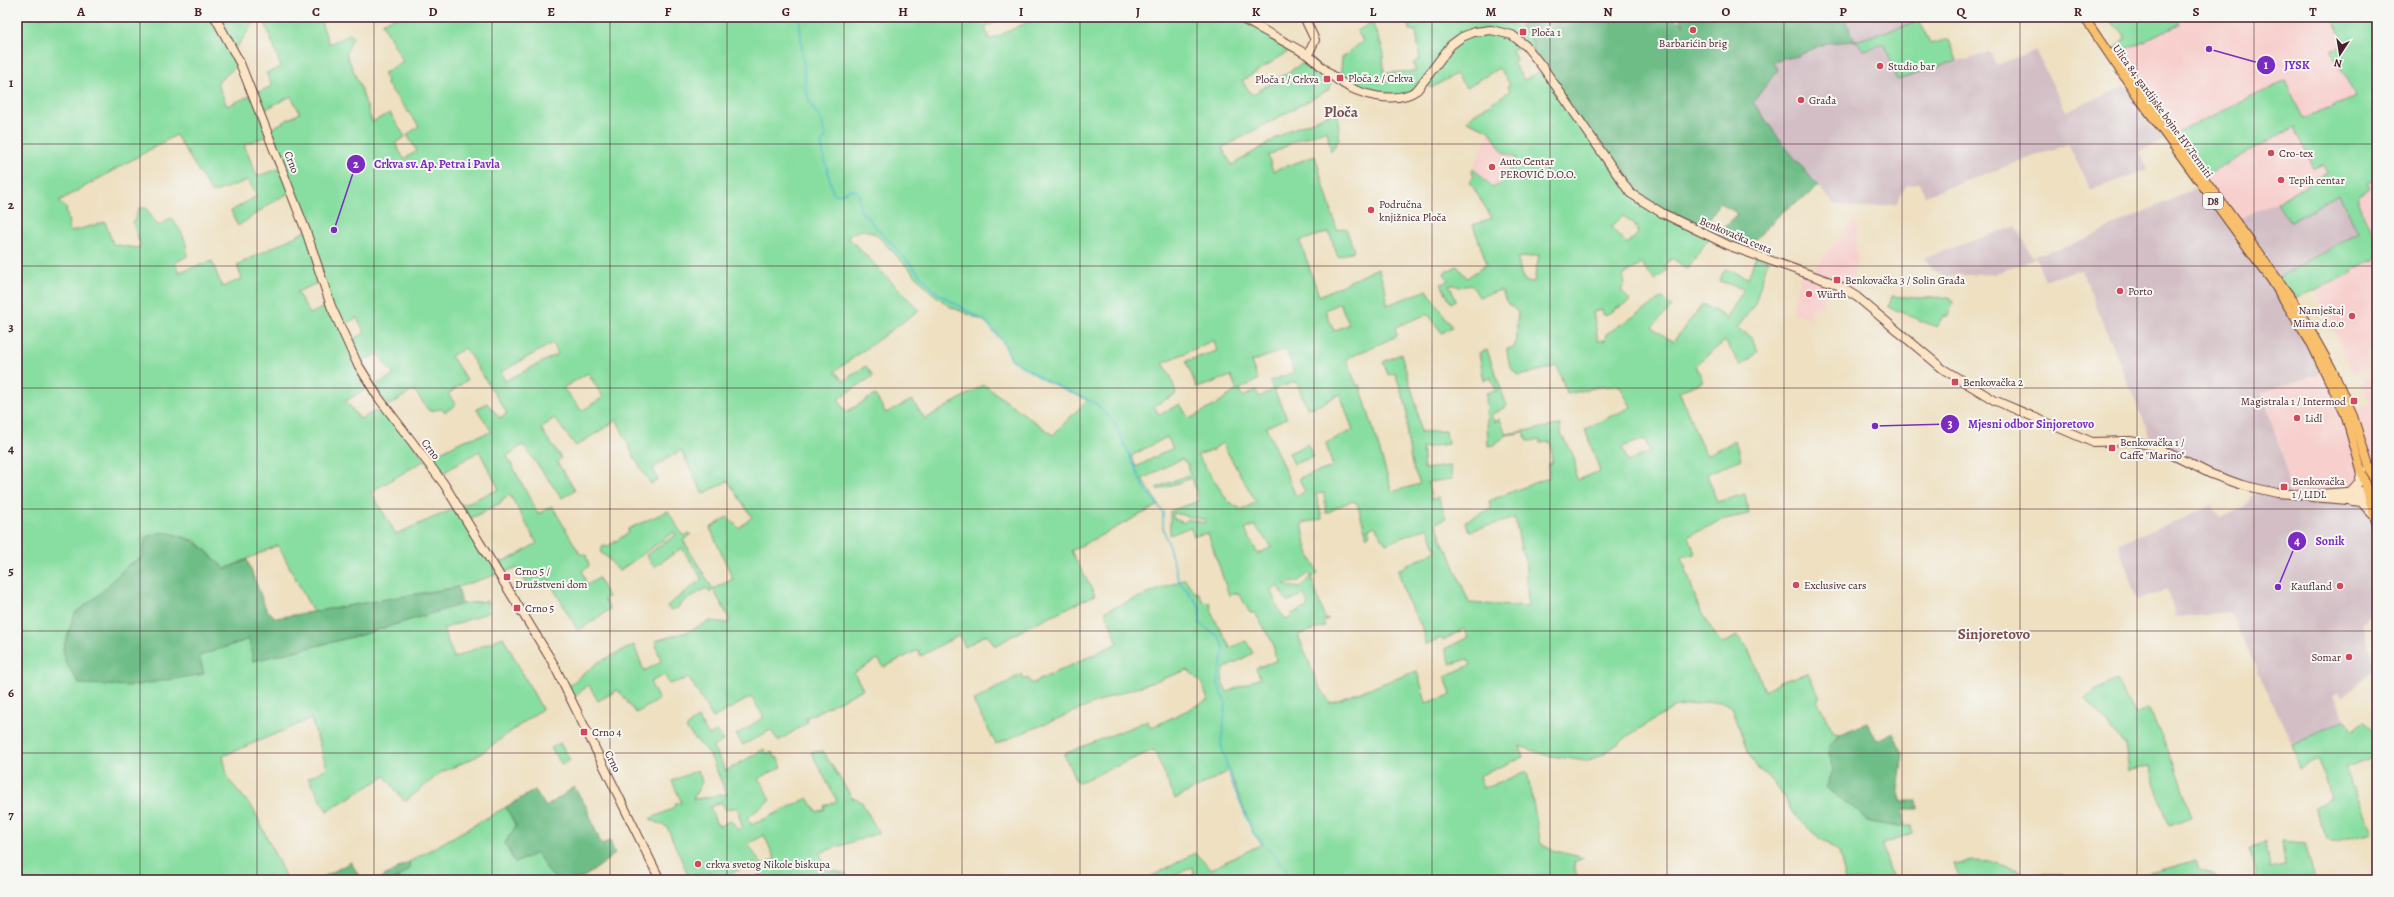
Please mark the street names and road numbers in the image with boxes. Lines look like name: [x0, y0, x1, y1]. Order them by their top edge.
street label: Ulica 84. gardijske bojne HV Termiti: [2109, 42, 2216, 181]
street label: Crno: [281, 149, 303, 176]
road number: D8: [2203, 193, 2223, 209]
street label: Benkovačka cesta: [1697, 213, 1775, 258]
street label: Crno: [418, 436, 444, 463]
street label: Crno: [601, 748, 624, 775]

